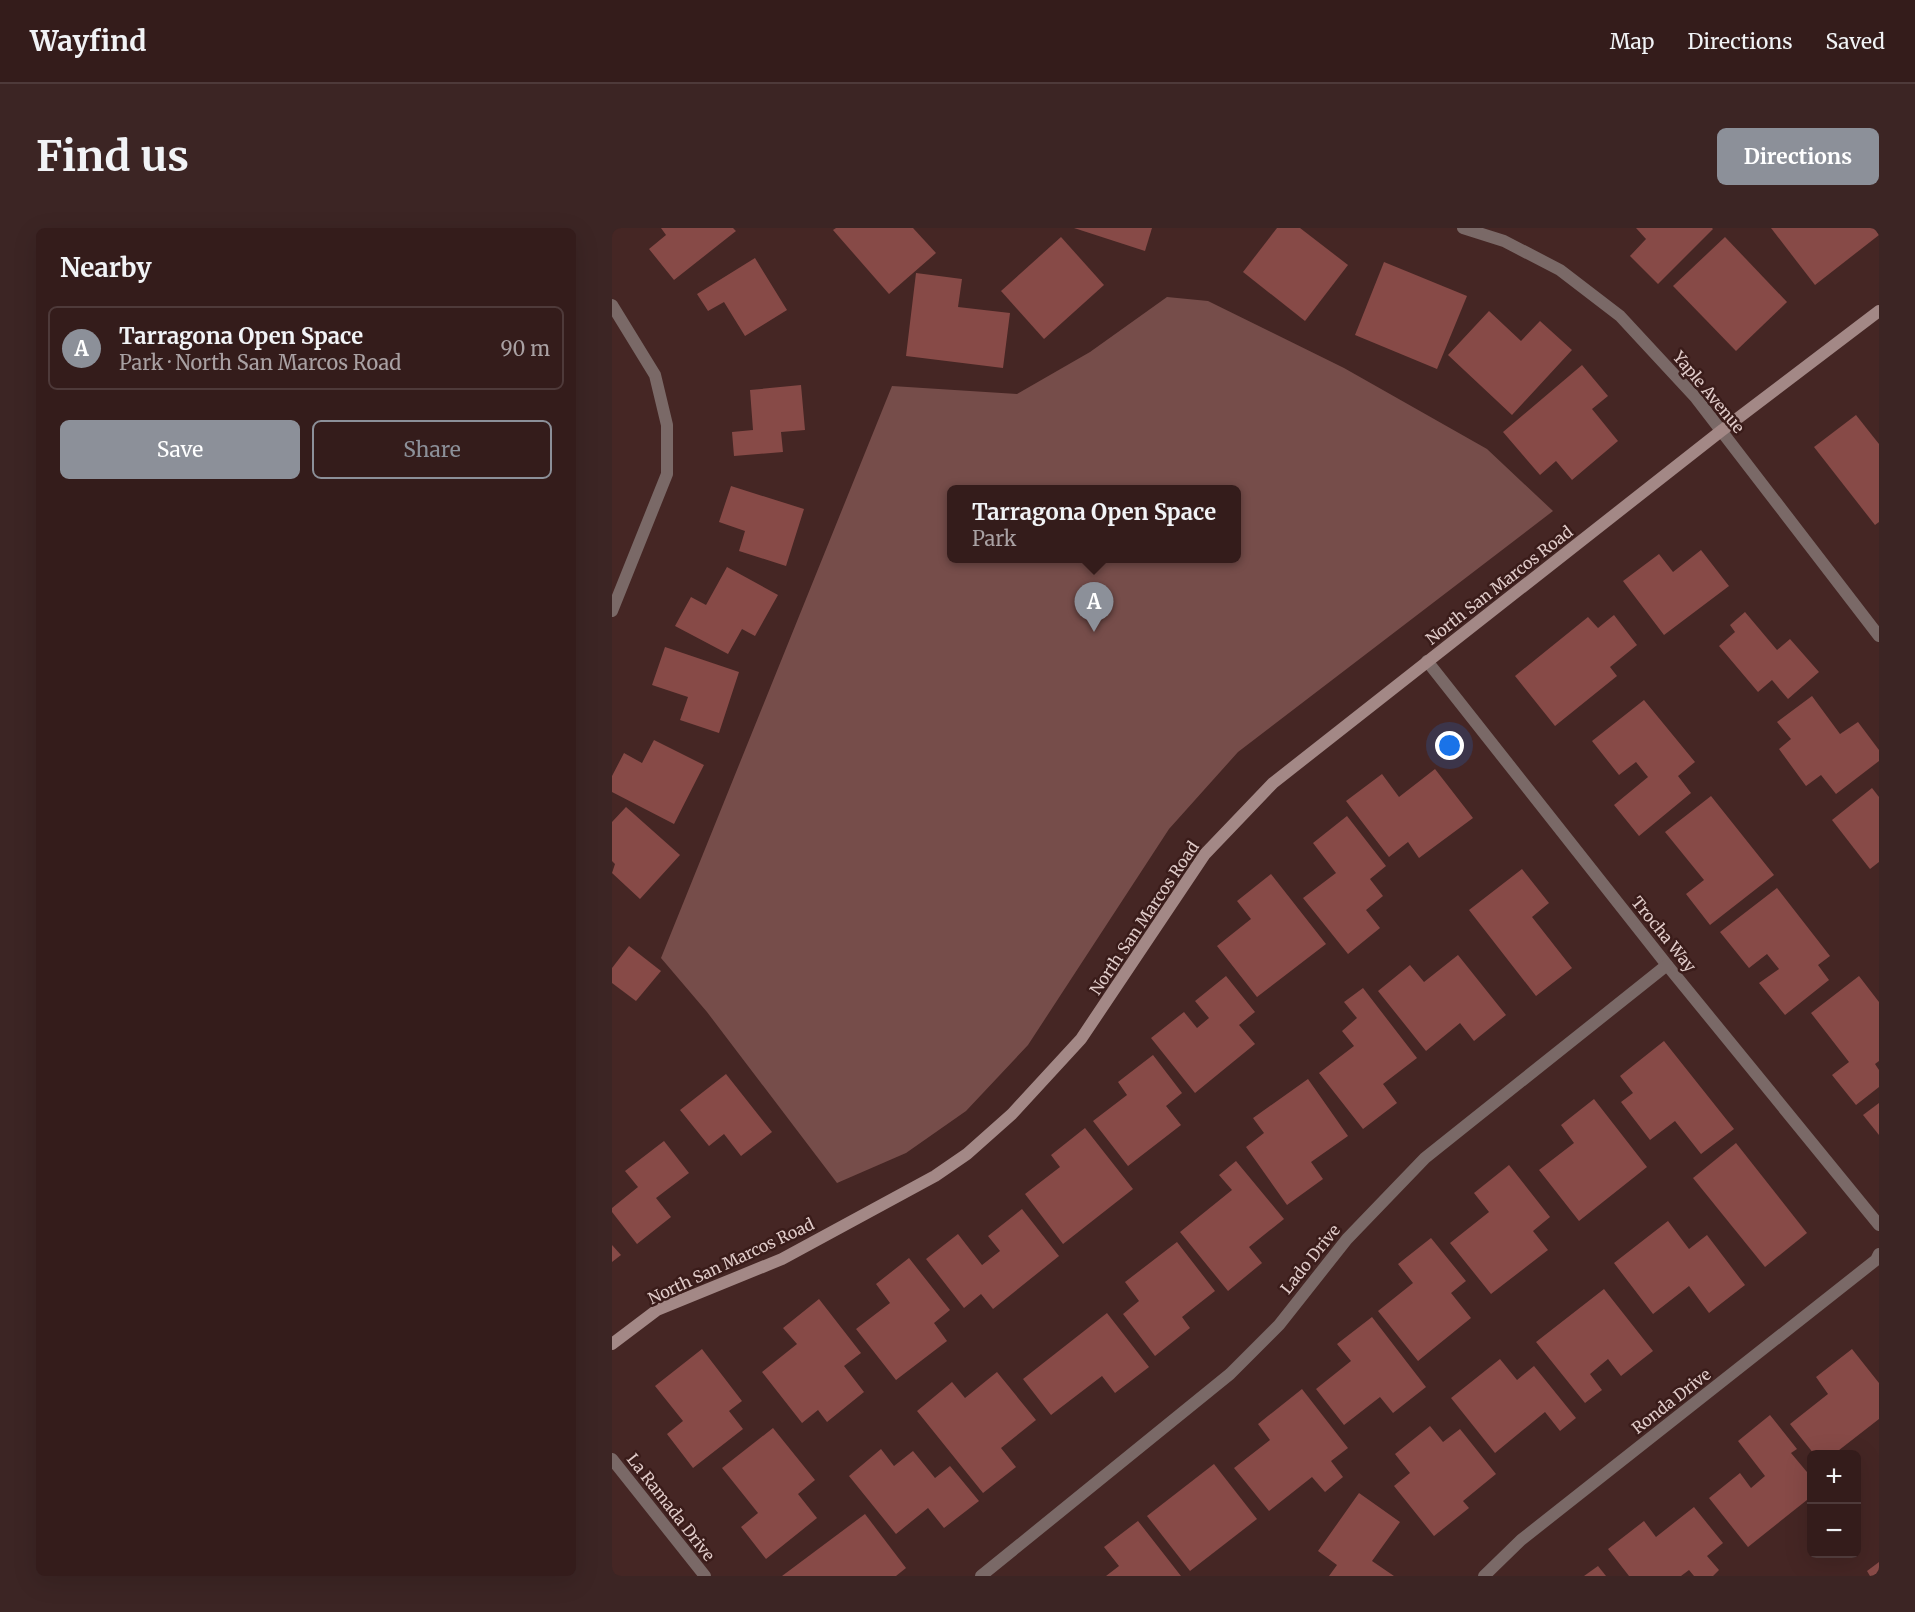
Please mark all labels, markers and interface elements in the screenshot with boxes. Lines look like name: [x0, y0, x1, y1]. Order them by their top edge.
text: Wayfind: [30, 23, 146, 59]
text: Map: [1610, 28, 1654, 55]
text: Directions: [1687, 28, 1792, 55]
text: Saved: [1825, 28, 1885, 55]
button: Directions: [1717, 128, 1879, 185]
text: Find us: [36, 130, 189, 182]
text: Nearby: [60, 251, 152, 284]
text: Tarragona Open Space: [119, 322, 363, 350]
text: A: [74, 336, 89, 361]
text: 90 m: [500, 336, 550, 361]
street label: Yaple Avenue: [1668, 346, 1749, 437]
text: Park · North San Marcos Road: [119, 350, 401, 375]
button: Save: [60, 420, 300, 479]
button: Share: [312, 420, 552, 479]
popup: [947, 485, 1241, 563]
text: Tarragona Open Space: [972, 498, 1216, 526]
street label: North San Marcos Road: [1422, 521, 1577, 649]
text: Park: [972, 526, 1016, 551]
pin: A: [1074, 582, 1114, 632]
your location: [1435, 731, 1464, 760]
street label: North San Marcos Road: [1085, 837, 1203, 999]
street label: Trocha Way: [1628, 892, 1701, 976]
street label: North San Marcos Road: [645, 1214, 818, 1308]
street label: Lado Drive: [1276, 1220, 1344, 1298]
street label: Ronda Drive: [1628, 1364, 1714, 1438]
street label: La Ramada Drive: [623, 1449, 719, 1565]
map controls: [1807, 1450, 1861, 1558]
button: +: [1807, 1450, 1861, 1504]
button: −: [1807, 1504, 1861, 1558]

